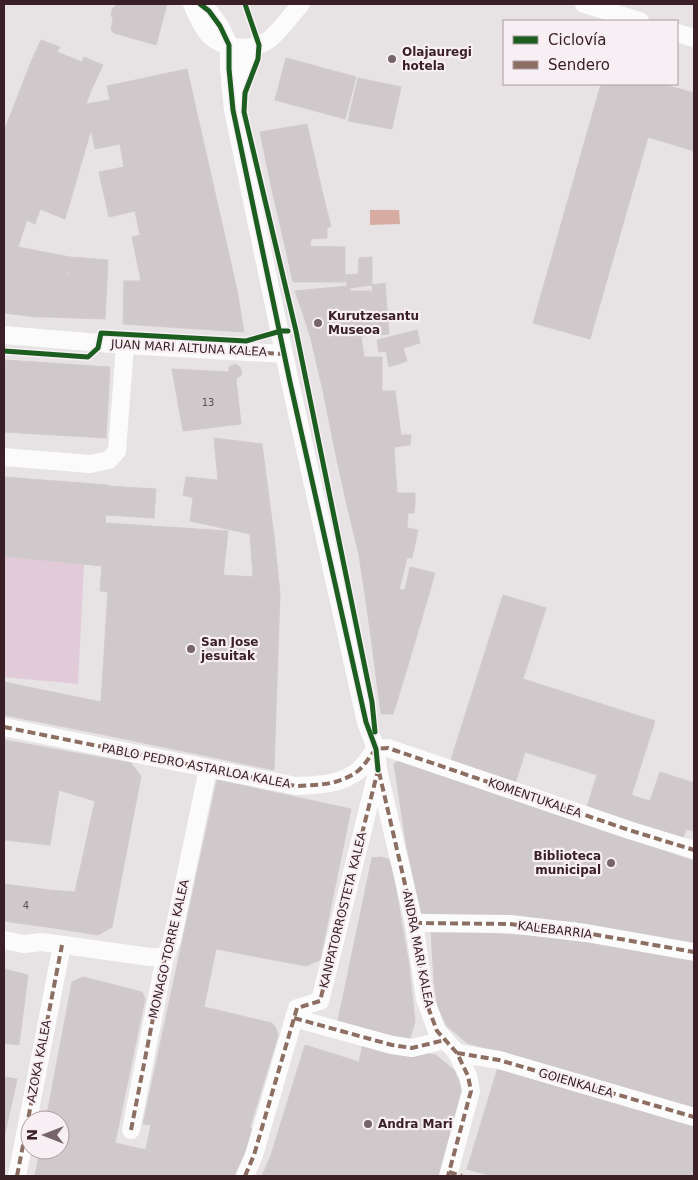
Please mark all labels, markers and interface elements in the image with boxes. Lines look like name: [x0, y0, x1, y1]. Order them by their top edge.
legend: [503, 20, 678, 85]
text: Ciclovía: [548, 31, 606, 49]
place label: Olajauregi hotela: [402, 45, 472, 73]
marker: Olajauregi hotela: [386, 53, 398, 65]
text: Sendero: [548, 56, 610, 74]
place label: Kurutzesantu Museoa: [328, 309, 419, 337]
marker: Kurutzesantu Museoa: [312, 317, 324, 329]
street label: JUAN MARI ALTUNA KALEA: [110, 337, 268, 359]
house number: 13: [202, 397, 214, 408]
place label: San Jose jesuitak: [200, 635, 258, 663]
marker: San Jose jesuitak: [185, 643, 197, 655]
street label: PABLO PEDRO ASTARLOA KALEA: [100, 741, 293, 791]
street label: KOMENTUKALEA: [486, 775, 584, 821]
street label: KANPATORROSTETA KALEA: [317, 830, 369, 990]
place label: Biblioteca municipal: [534, 849, 601, 877]
marker: Biblioteca municipal: [605, 857, 617, 869]
street label: MONAGO TORRE KALEA: [146, 877, 192, 1020]
street label: ANDRA MARI KALEA: [400, 889, 436, 1009]
house number: 4: [23, 900, 29, 911]
street label: KALEBARRIA: [517, 918, 594, 942]
street label: AZOKA KALEA: [24, 1018, 54, 1104]
street label: GOIENKALEA: [537, 1066, 616, 1101]
north arrow: [20, 1110, 70, 1160]
place label: Andra Mari: [378, 1117, 453, 1131]
marker: Andra Mari: [362, 1118, 374, 1130]
text: N: [24, 1129, 40, 1141]

